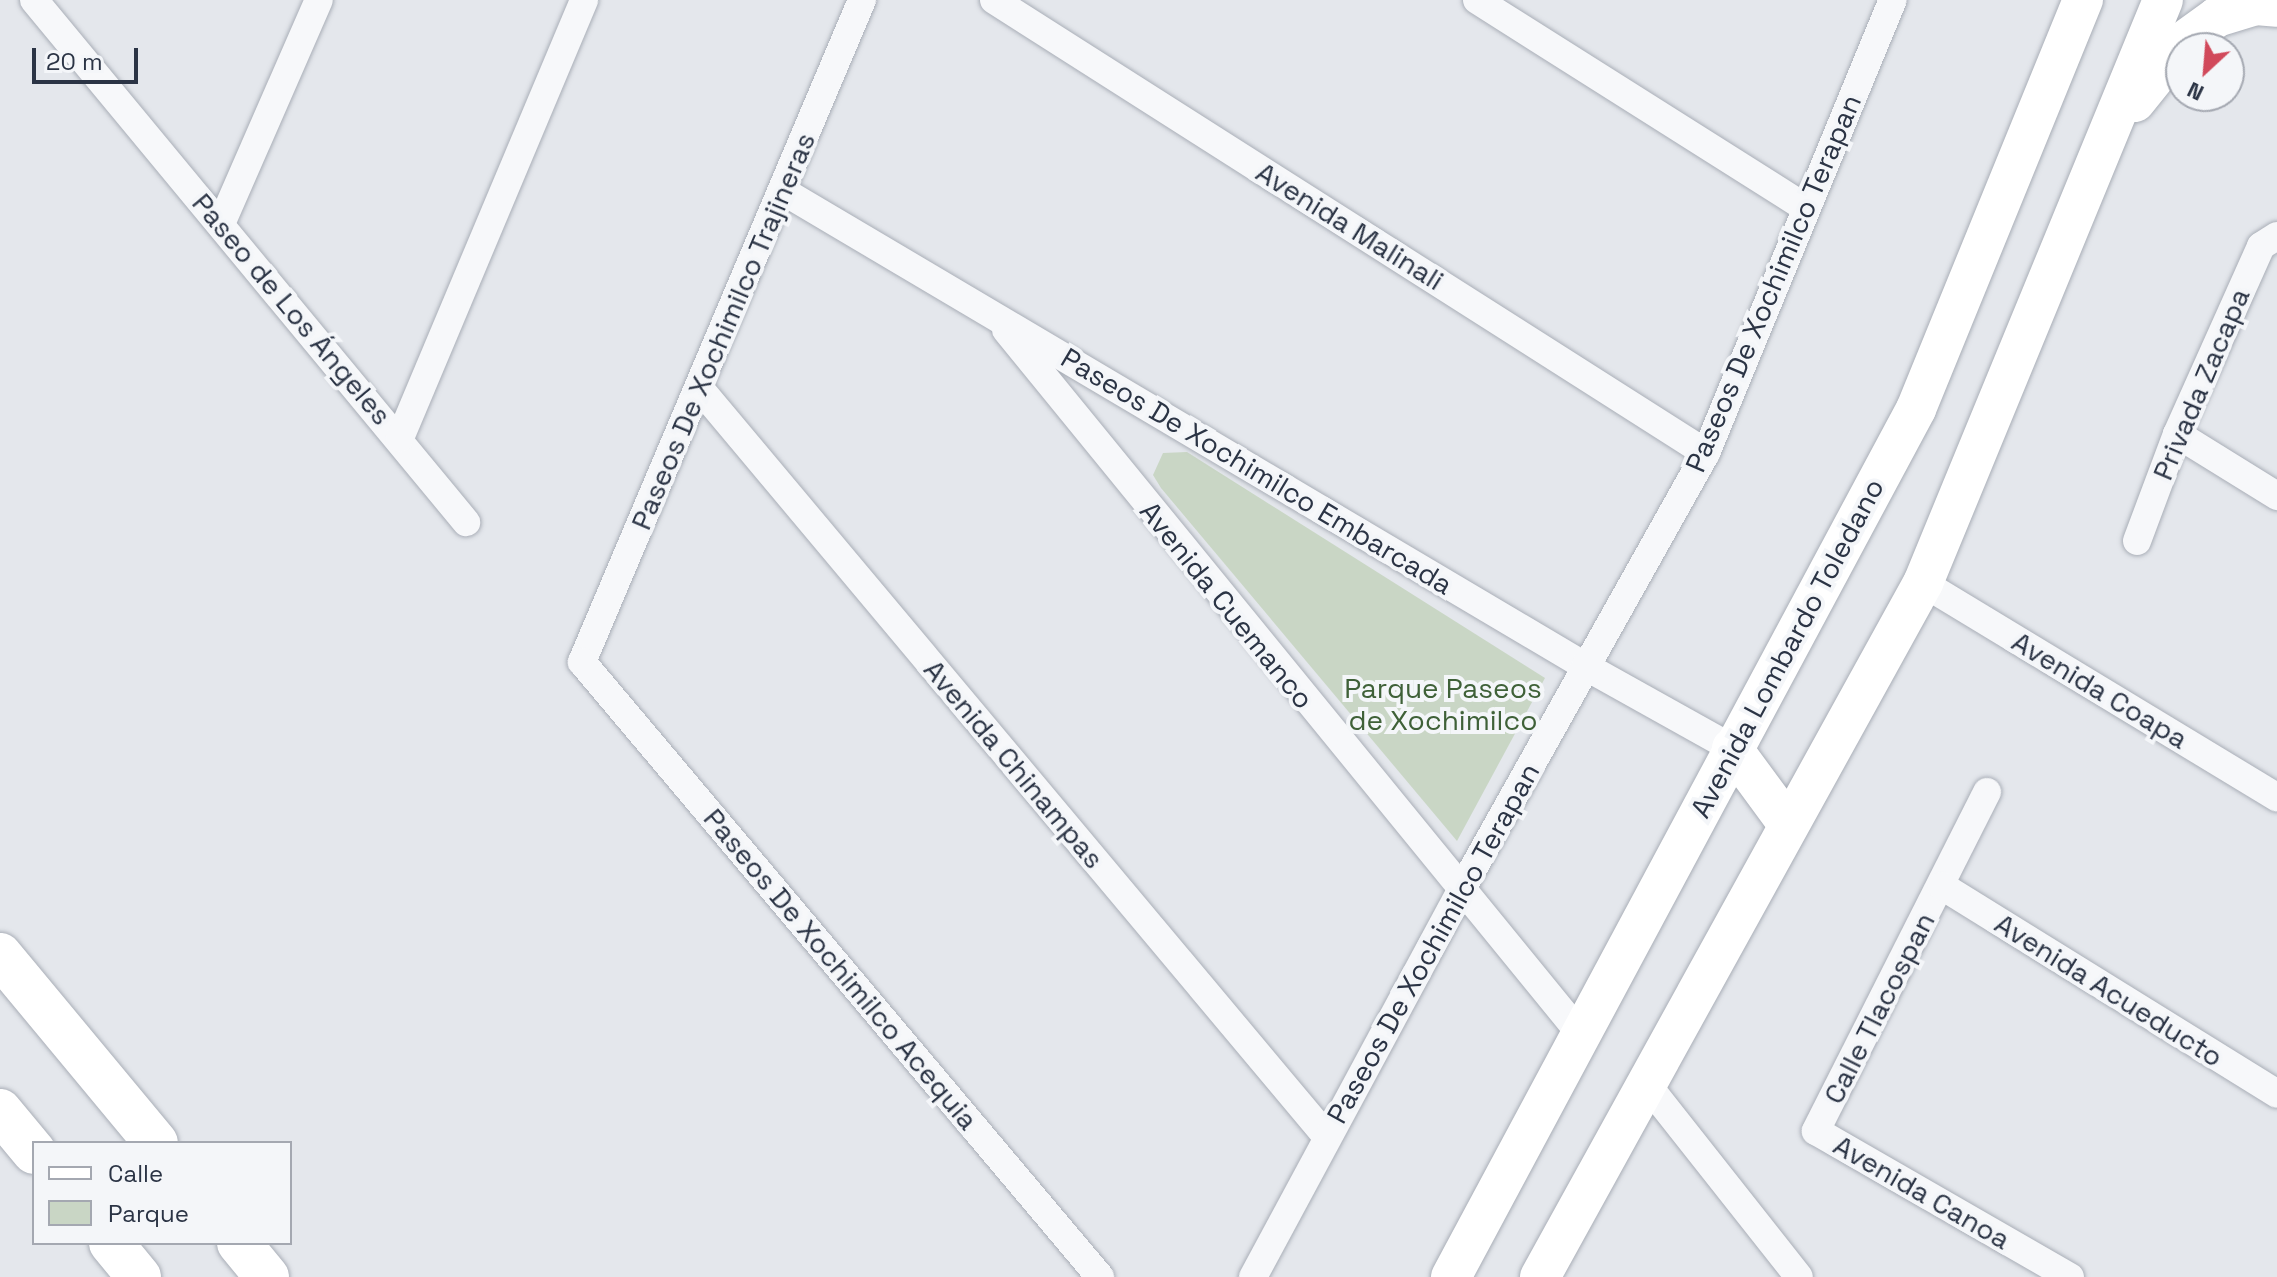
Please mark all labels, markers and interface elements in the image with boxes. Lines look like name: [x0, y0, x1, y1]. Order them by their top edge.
scale bar: [36, 32, 142, 82]
north arrow: [2165, 32, 2245, 112]
text: 20 m: [46, 46, 103, 77]
text: N: [2183, 76, 2208, 108]
street label: Paseos De Xochimilco Terapan: [1678, 89, 1868, 477]
street label: Paseos De Xochimilco Trajineras: [624, 127, 822, 535]
street label: Avenida Malinali: [1250, 155, 1450, 297]
street label: Paseo de Los Ángeles: [185, 186, 399, 432]
street label: Privada Zacapa: [2146, 283, 2256, 485]
street label: Paseos De Xochimilco Embarcada: [1055, 341, 1459, 601]
street label: Avenida Lombardo Toledano: [1683, 472, 1891, 824]
street label: Avenida Cuemanco: [1133, 495, 1321, 715]
street label: Avenida Coapa: [2006, 624, 2194, 756]
street label: Avenida Chinampas: [917, 653, 1111, 875]
park label: Parque Paseos de Xochimilco: [1344, 671, 1542, 737]
street label: Paseos De Xochimilco Terapan: [1320, 757, 1546, 1129]
street label: Paseos De Xochimilco Acequia: [697, 802, 985, 1136]
street label: Calle Tlacospan: [1816, 906, 1942, 1110]
street label: Avenida Acueducto: [1989, 906, 2229, 1074]
street label: Avenida Canoa: [1828, 1128, 2016, 1256]
legend: [32, 1141, 292, 1245]
text: Calle: [108, 1158, 163, 1189]
text: Parque: [108, 1198, 189, 1229]

